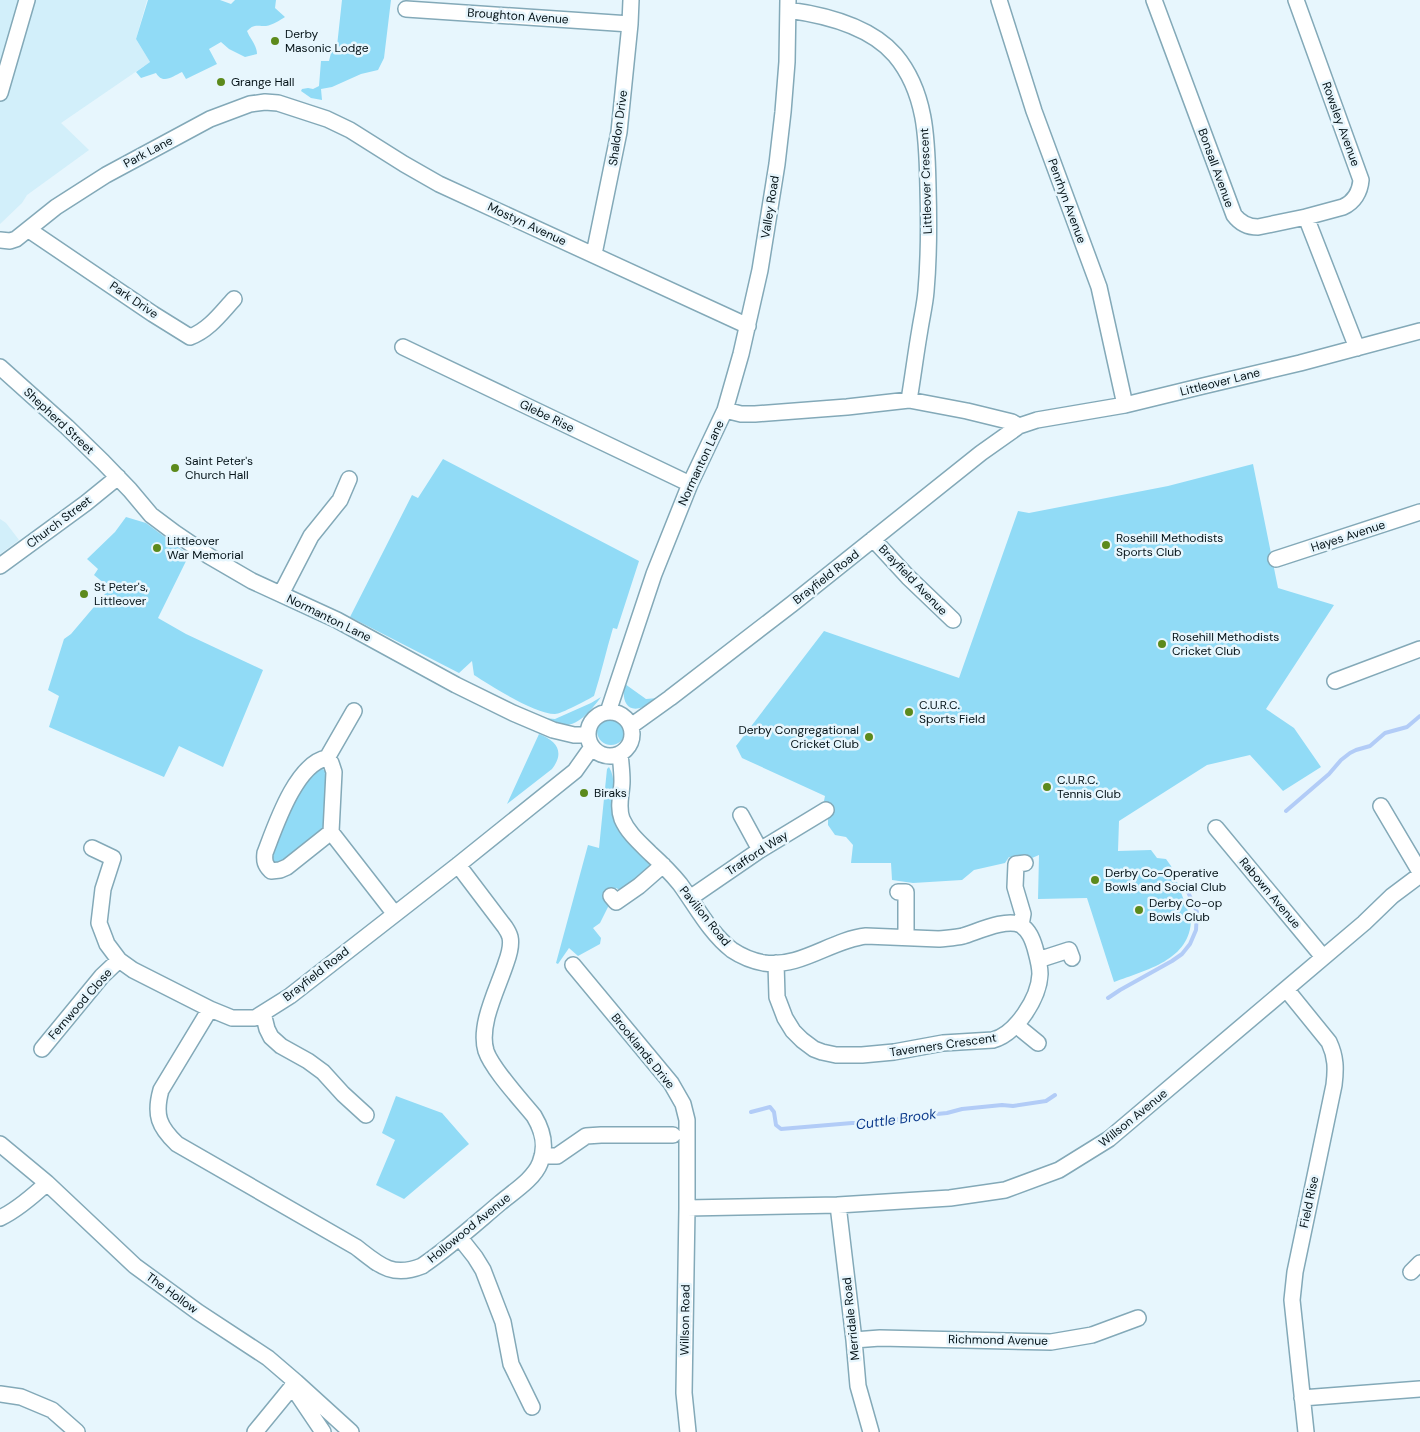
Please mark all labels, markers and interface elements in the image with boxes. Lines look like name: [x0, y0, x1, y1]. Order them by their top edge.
street label: Broughton Avenue: [467, 4, 569, 28]
place label: Derby Masonic Lodge: [285, 26, 369, 56]
marker: Derby Masonic Lodge: [269, 35, 281, 47]
place label: Grange Hall: [231, 74, 294, 90]
marker: Grange Hall: [215, 76, 227, 88]
street label: Rowsley Avenue: [1318, 80, 1364, 169]
street label: Shaldon Drive: [605, 89, 631, 167]
street label: Bonsall Avenue: [1194, 126, 1238, 210]
street label: Littleover Crescent: [916, 127, 936, 234]
street label: Park Lane: [121, 132, 176, 172]
street label: Penrhyn Avenue: [1044, 156, 1090, 246]
street label: Valley Road: [757, 174, 783, 240]
street label: Mostyn Avenue: [485, 199, 569, 249]
street label: Park Drive: [107, 278, 162, 322]
street label: Littleover Lane: [1178, 364, 1262, 400]
street label: Shepherd Street: [20, 384, 98, 458]
street label: Glebe Rise: [517, 396, 577, 436]
street label: Normanton Lane: [674, 418, 728, 508]
place label: Saint Peter's Church Hall: [185, 453, 253, 483]
marker: Saint Peter's Church Hall: [169, 462, 181, 474]
street label: Church Street: [23, 492, 95, 552]
street label: Hayes Avenue: [1309, 516, 1387, 556]
place label: Rosehill Methodists Sports Club: [1116, 530, 1223, 560]
place label: Littleover War Memorial: [167, 533, 243, 563]
marker: Rosehill Methodists Sports Club: [1100, 539, 1112, 551]
street label: Brayfield Avenue: [875, 541, 951, 619]
marker: Littleover War Memorial: [151, 542, 163, 554]
street label: Brayfield Road: [790, 546, 862, 608]
place label: St Peter's, Littleover: [94, 579, 148, 609]
marker: St Peter's, Littleover: [78, 588, 90, 600]
street label: Normanton Lane: [284, 591, 374, 645]
place label: Rosehill Methodists Cricket Club: [1172, 629, 1279, 659]
marker: Rosehill Methodists Cricket Club: [1156, 638, 1168, 650]
place label: C.U.R.C. Sports Field: [919, 697, 985, 727]
marker: C.U.R.C. Sports Field: [903, 706, 915, 718]
place label: Derby Congregational Cricket Club: [738, 722, 859, 752]
marker: Derby Congregational Cricket Club: [863, 731, 875, 743]
place label: C.U.R.C. Tennis Club: [1057, 772, 1121, 802]
marker: C.U.R.C. Tennis Club: [1041, 781, 1053, 793]
place label: Biraks: [594, 785, 627, 801]
marker: Biraks: [578, 787, 590, 799]
street label: Trafford Way: [723, 827, 791, 879]
street label: Rabown Avenue: [1236, 854, 1304, 932]
place label: Derby Co-Operative Bowls and Social Club: [1105, 865, 1226, 895]
marker: Derby Co-Operative Bowls and Social Club: [1089, 874, 1101, 886]
street label: Pavilion Road: [676, 883, 734, 949]
place label: Derby Co-op Bowls Club: [1149, 895, 1222, 925]
marker: Derby Co-op Bowls Club: [1133, 904, 1145, 916]
street label: Brayfield Road: [280, 943, 352, 1005]
street label: Fernwood Close: [45, 965, 115, 1043]
street label: Brooklands Drive: [608, 1010, 679, 1092]
street label: Taverners Crescent: [889, 1030, 998, 1060]
street label: Willson Avenue: [1095, 1085, 1171, 1151]
water label: Cuttle Brook: [855, 1104, 938, 1134]
street label: Field Rise: [1296, 1175, 1322, 1229]
street label: Hollowood Avenue: [424, 1190, 514, 1266]
street label: The Hollow: [143, 1269, 201, 1317]
street label: Merridale Road: [839, 1277, 863, 1361]
street label: Willson Road: [676, 1284, 694, 1356]
street label: Richmond Avenue: [948, 1331, 1048, 1349]

